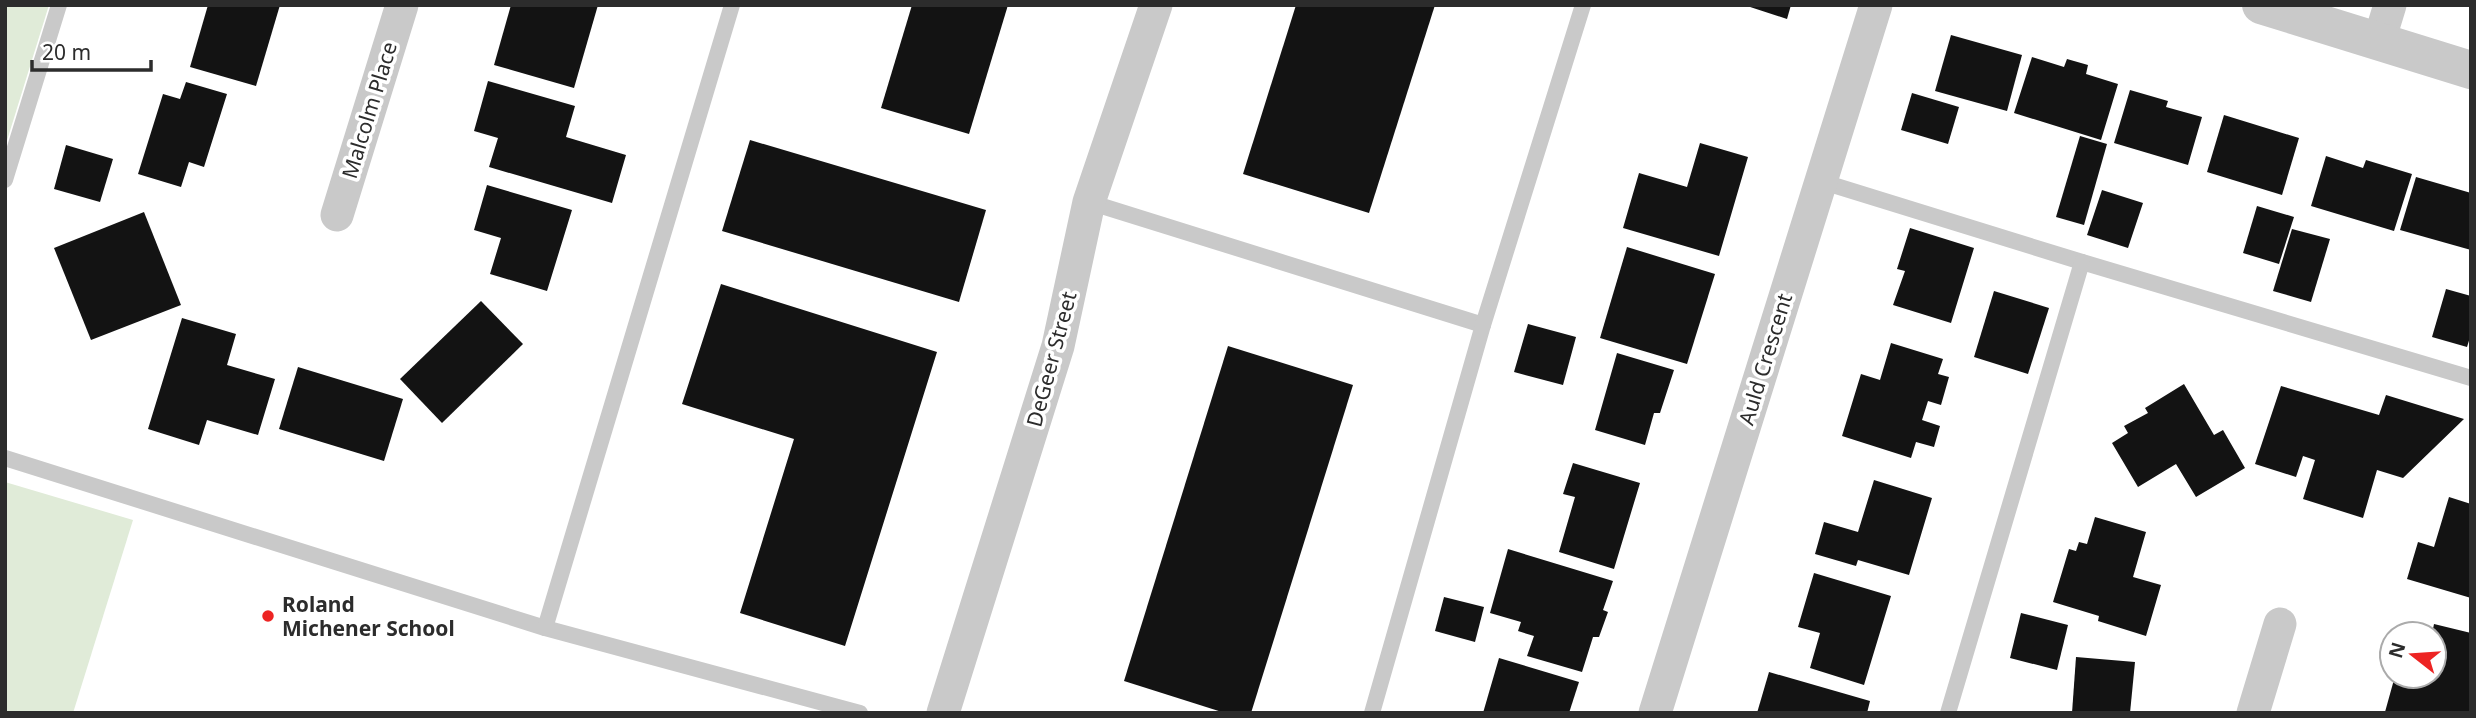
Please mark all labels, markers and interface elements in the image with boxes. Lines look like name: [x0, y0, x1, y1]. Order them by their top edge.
scale bar: [32, 28, 150, 72]
text: 20 m: [42, 38, 91, 66]
street label: Malcolm Place: [335, 38, 403, 182]
street label: DeGeer Street: [1019, 288, 1083, 430]
street label: Auld Crescent: [1732, 289, 1798, 428]
place label: Roland Michener School: [282, 590, 455, 642]
marker: Roland Michener School: [260, 608, 276, 624]
north arrow: [2378, 620, 2448, 690]
text: N: [2382, 639, 2411, 661]

